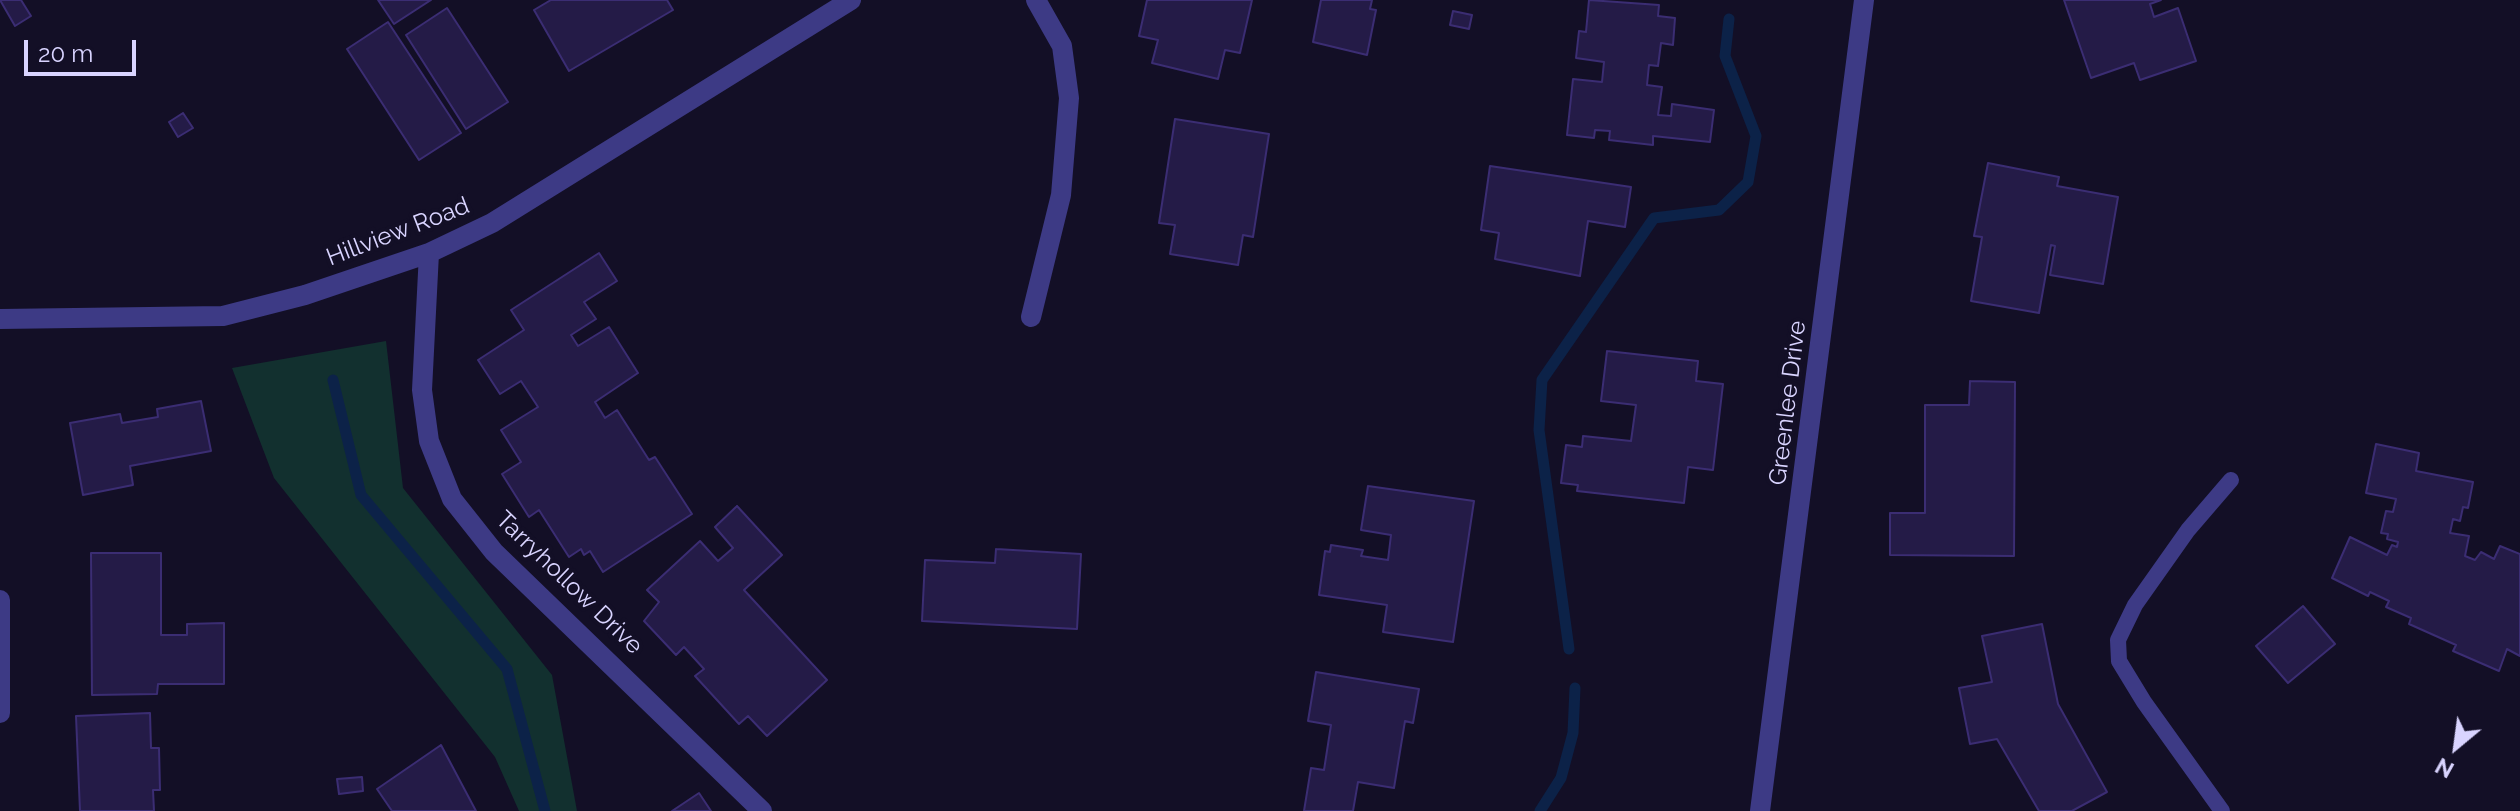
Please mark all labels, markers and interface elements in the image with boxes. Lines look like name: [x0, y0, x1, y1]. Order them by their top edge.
scale bar: [28, 24, 140, 74]
text: 20 m: [38, 39, 93, 68]
street label: Hillview Road: [323, 192, 473, 272]
street label: Greenlee Drive: [1764, 319, 1812, 487]
street label: Tarryhollow Drive: [490, 506, 648, 660]
north arrow: [2416, 707, 2496, 787]
text: N: [2431, 753, 2458, 783]

